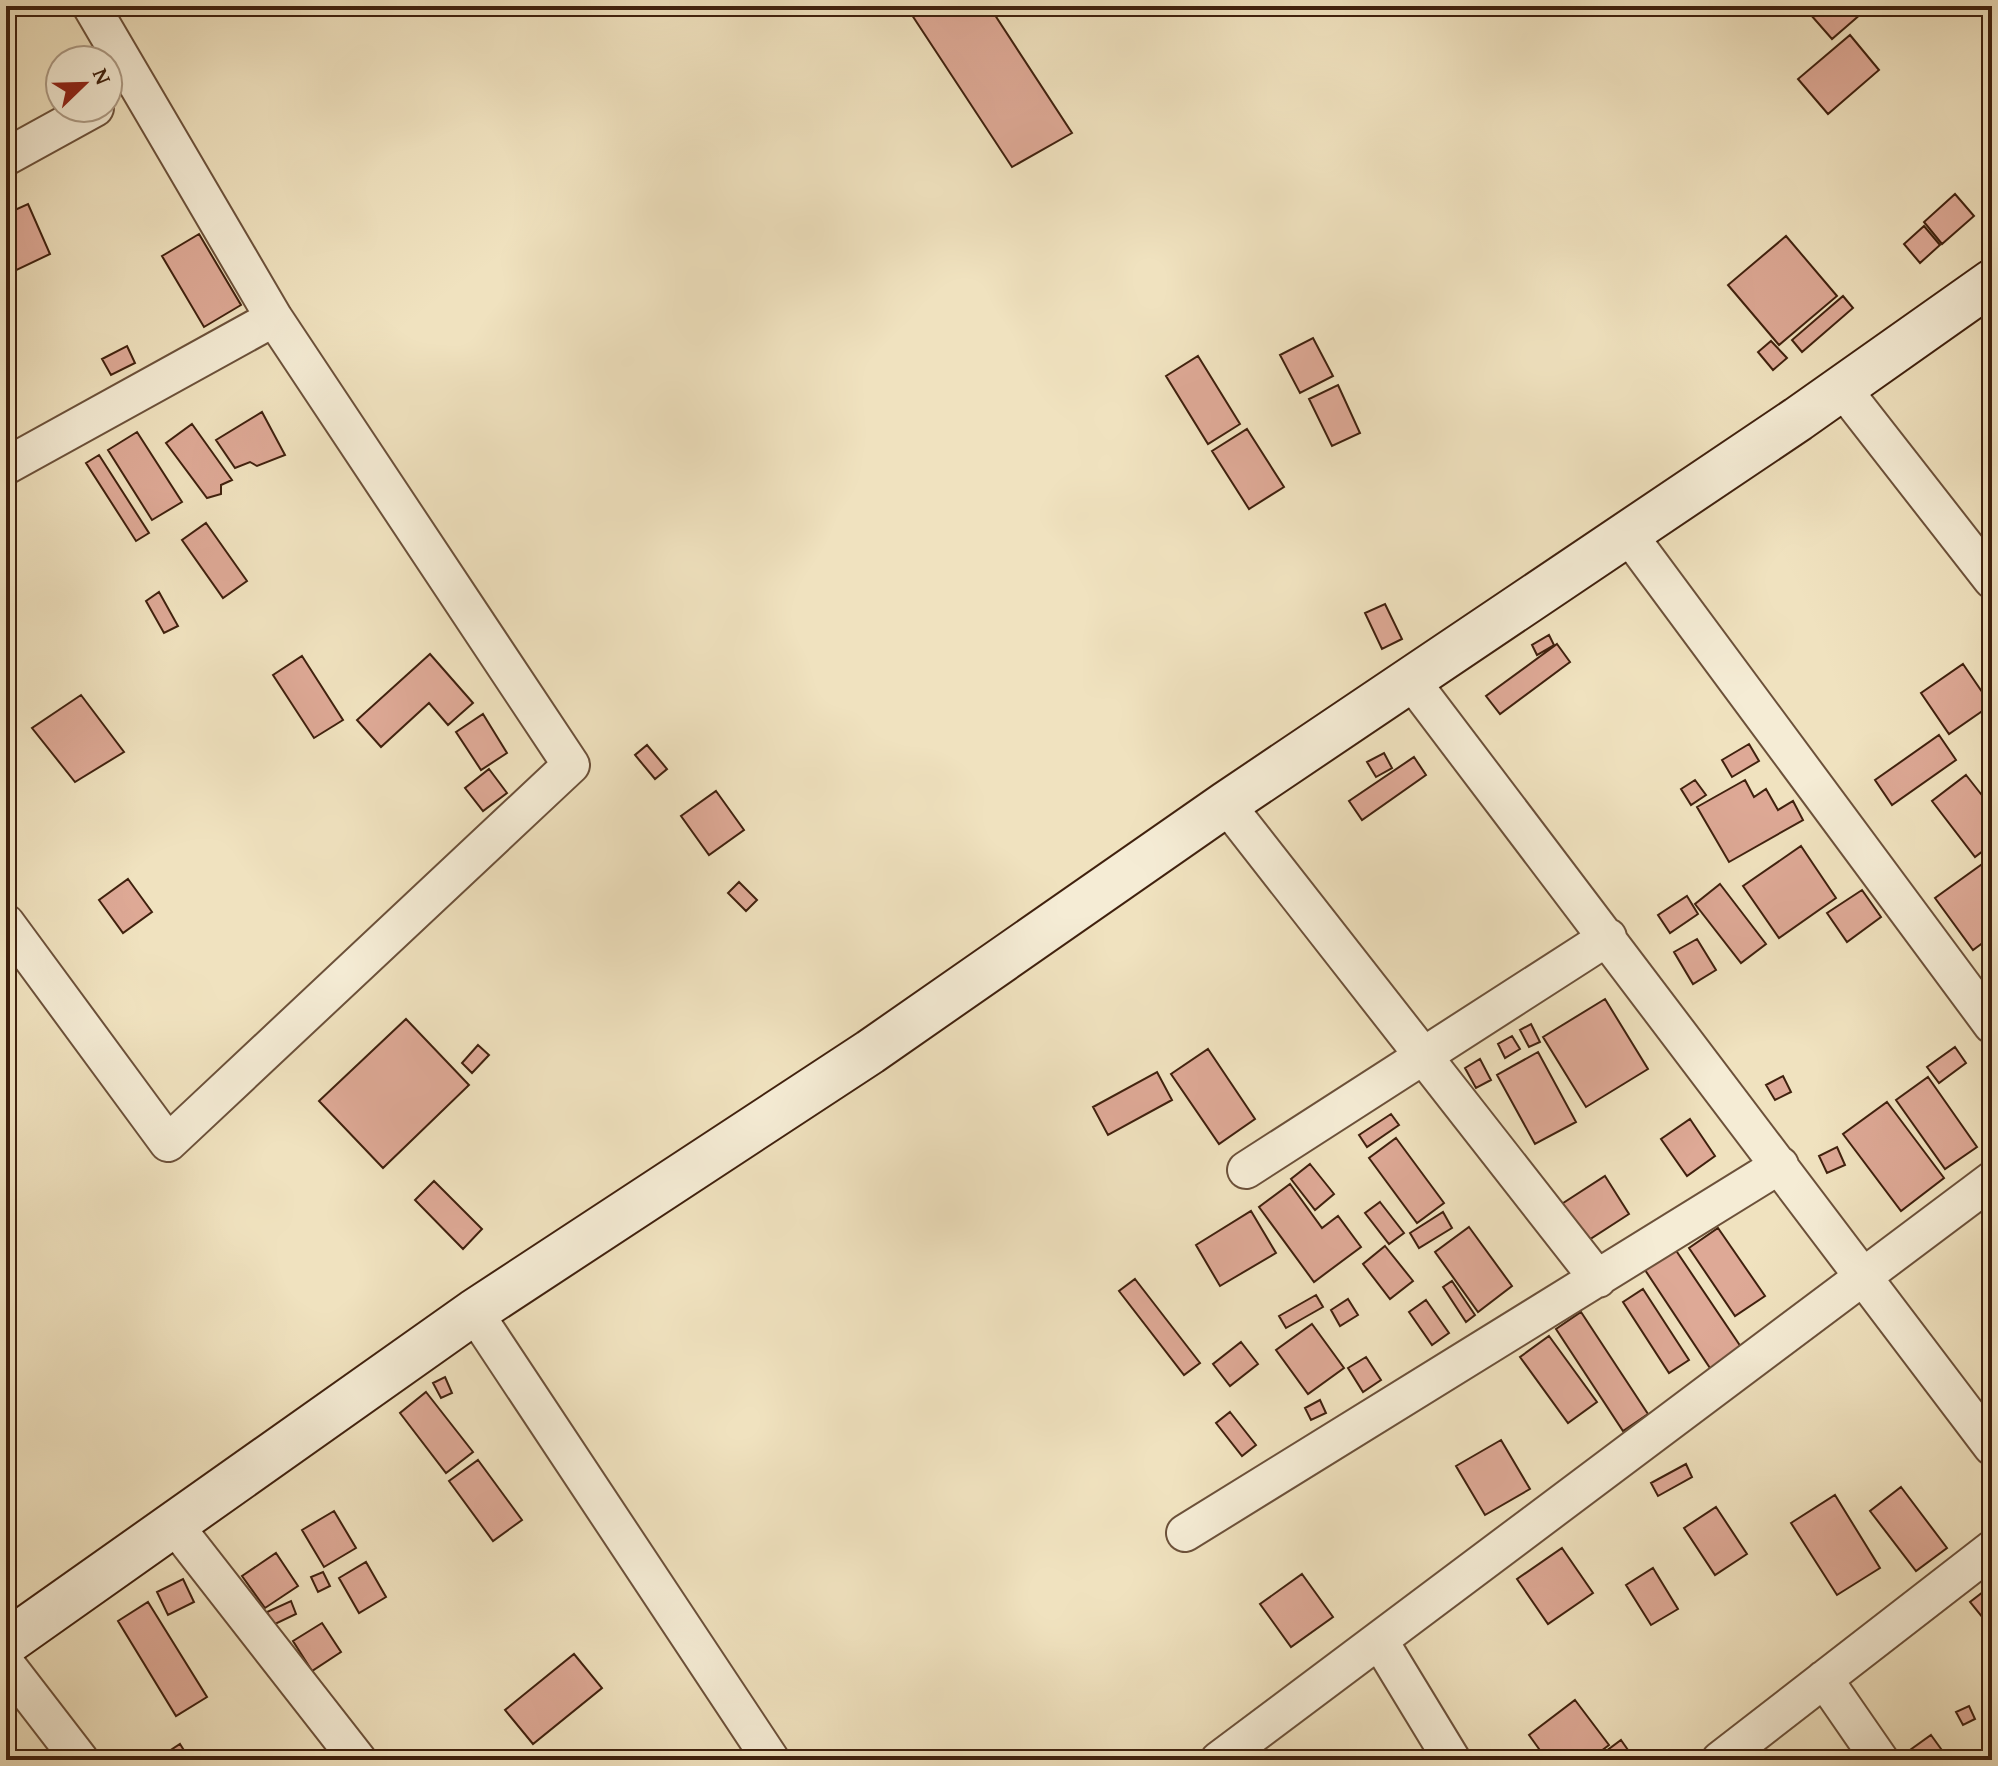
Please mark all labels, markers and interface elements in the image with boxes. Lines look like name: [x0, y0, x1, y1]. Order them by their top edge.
north arrow: [44, 44, 124, 124]
text: N: [85, 63, 120, 89]

